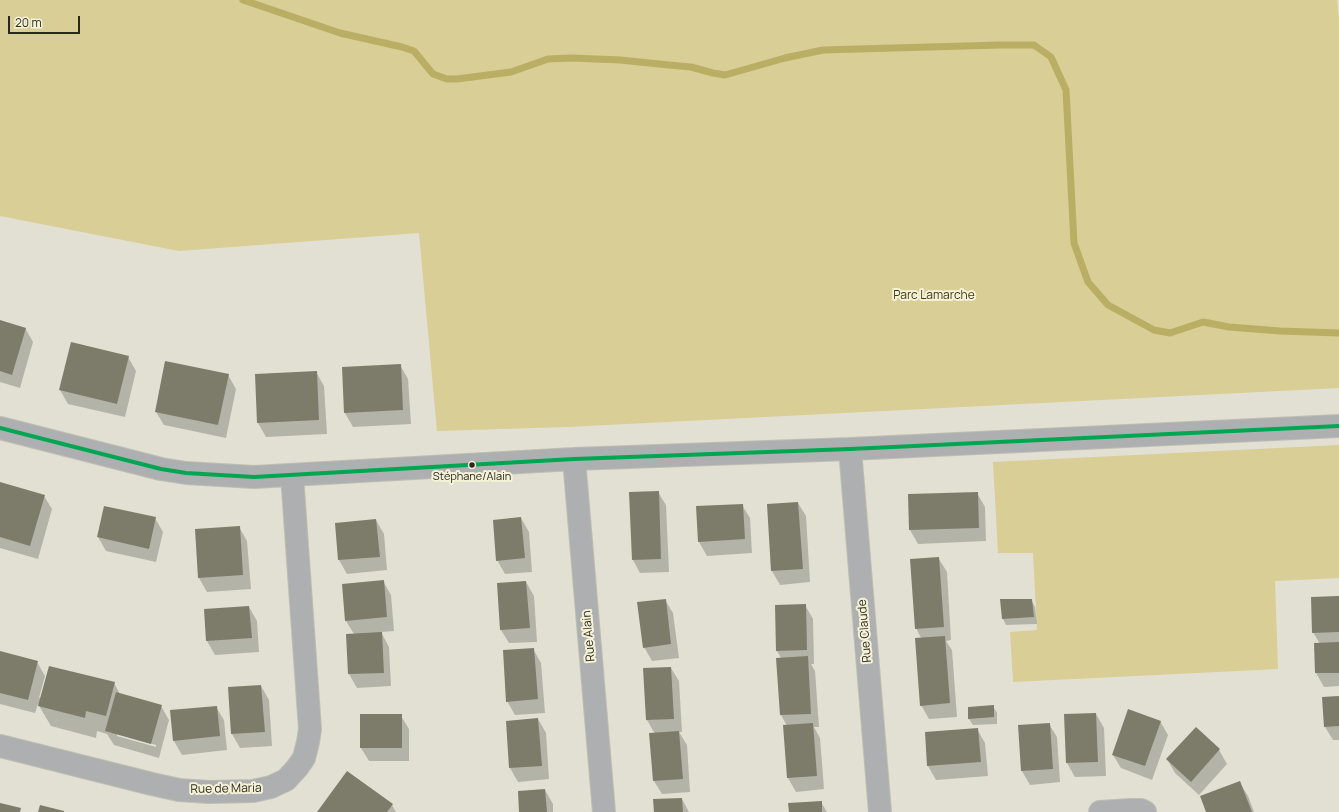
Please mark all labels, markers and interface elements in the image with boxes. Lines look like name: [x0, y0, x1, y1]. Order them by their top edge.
scale bar: [10, 8, 82, 34]
text: 20 m: [15, 14, 42, 31]
park label: Parc Lamarche: [893, 289, 975, 303]
marker: Stéphane/Alain: [467, 460, 477, 470]
place label: Stéphane/Alain: [433, 470, 511, 484]
street label: Rue Claude: [855, 599, 875, 663]
street label: Rue Alain: [580, 610, 598, 662]
street label: Rue de Maria: [190, 781, 262, 797]

